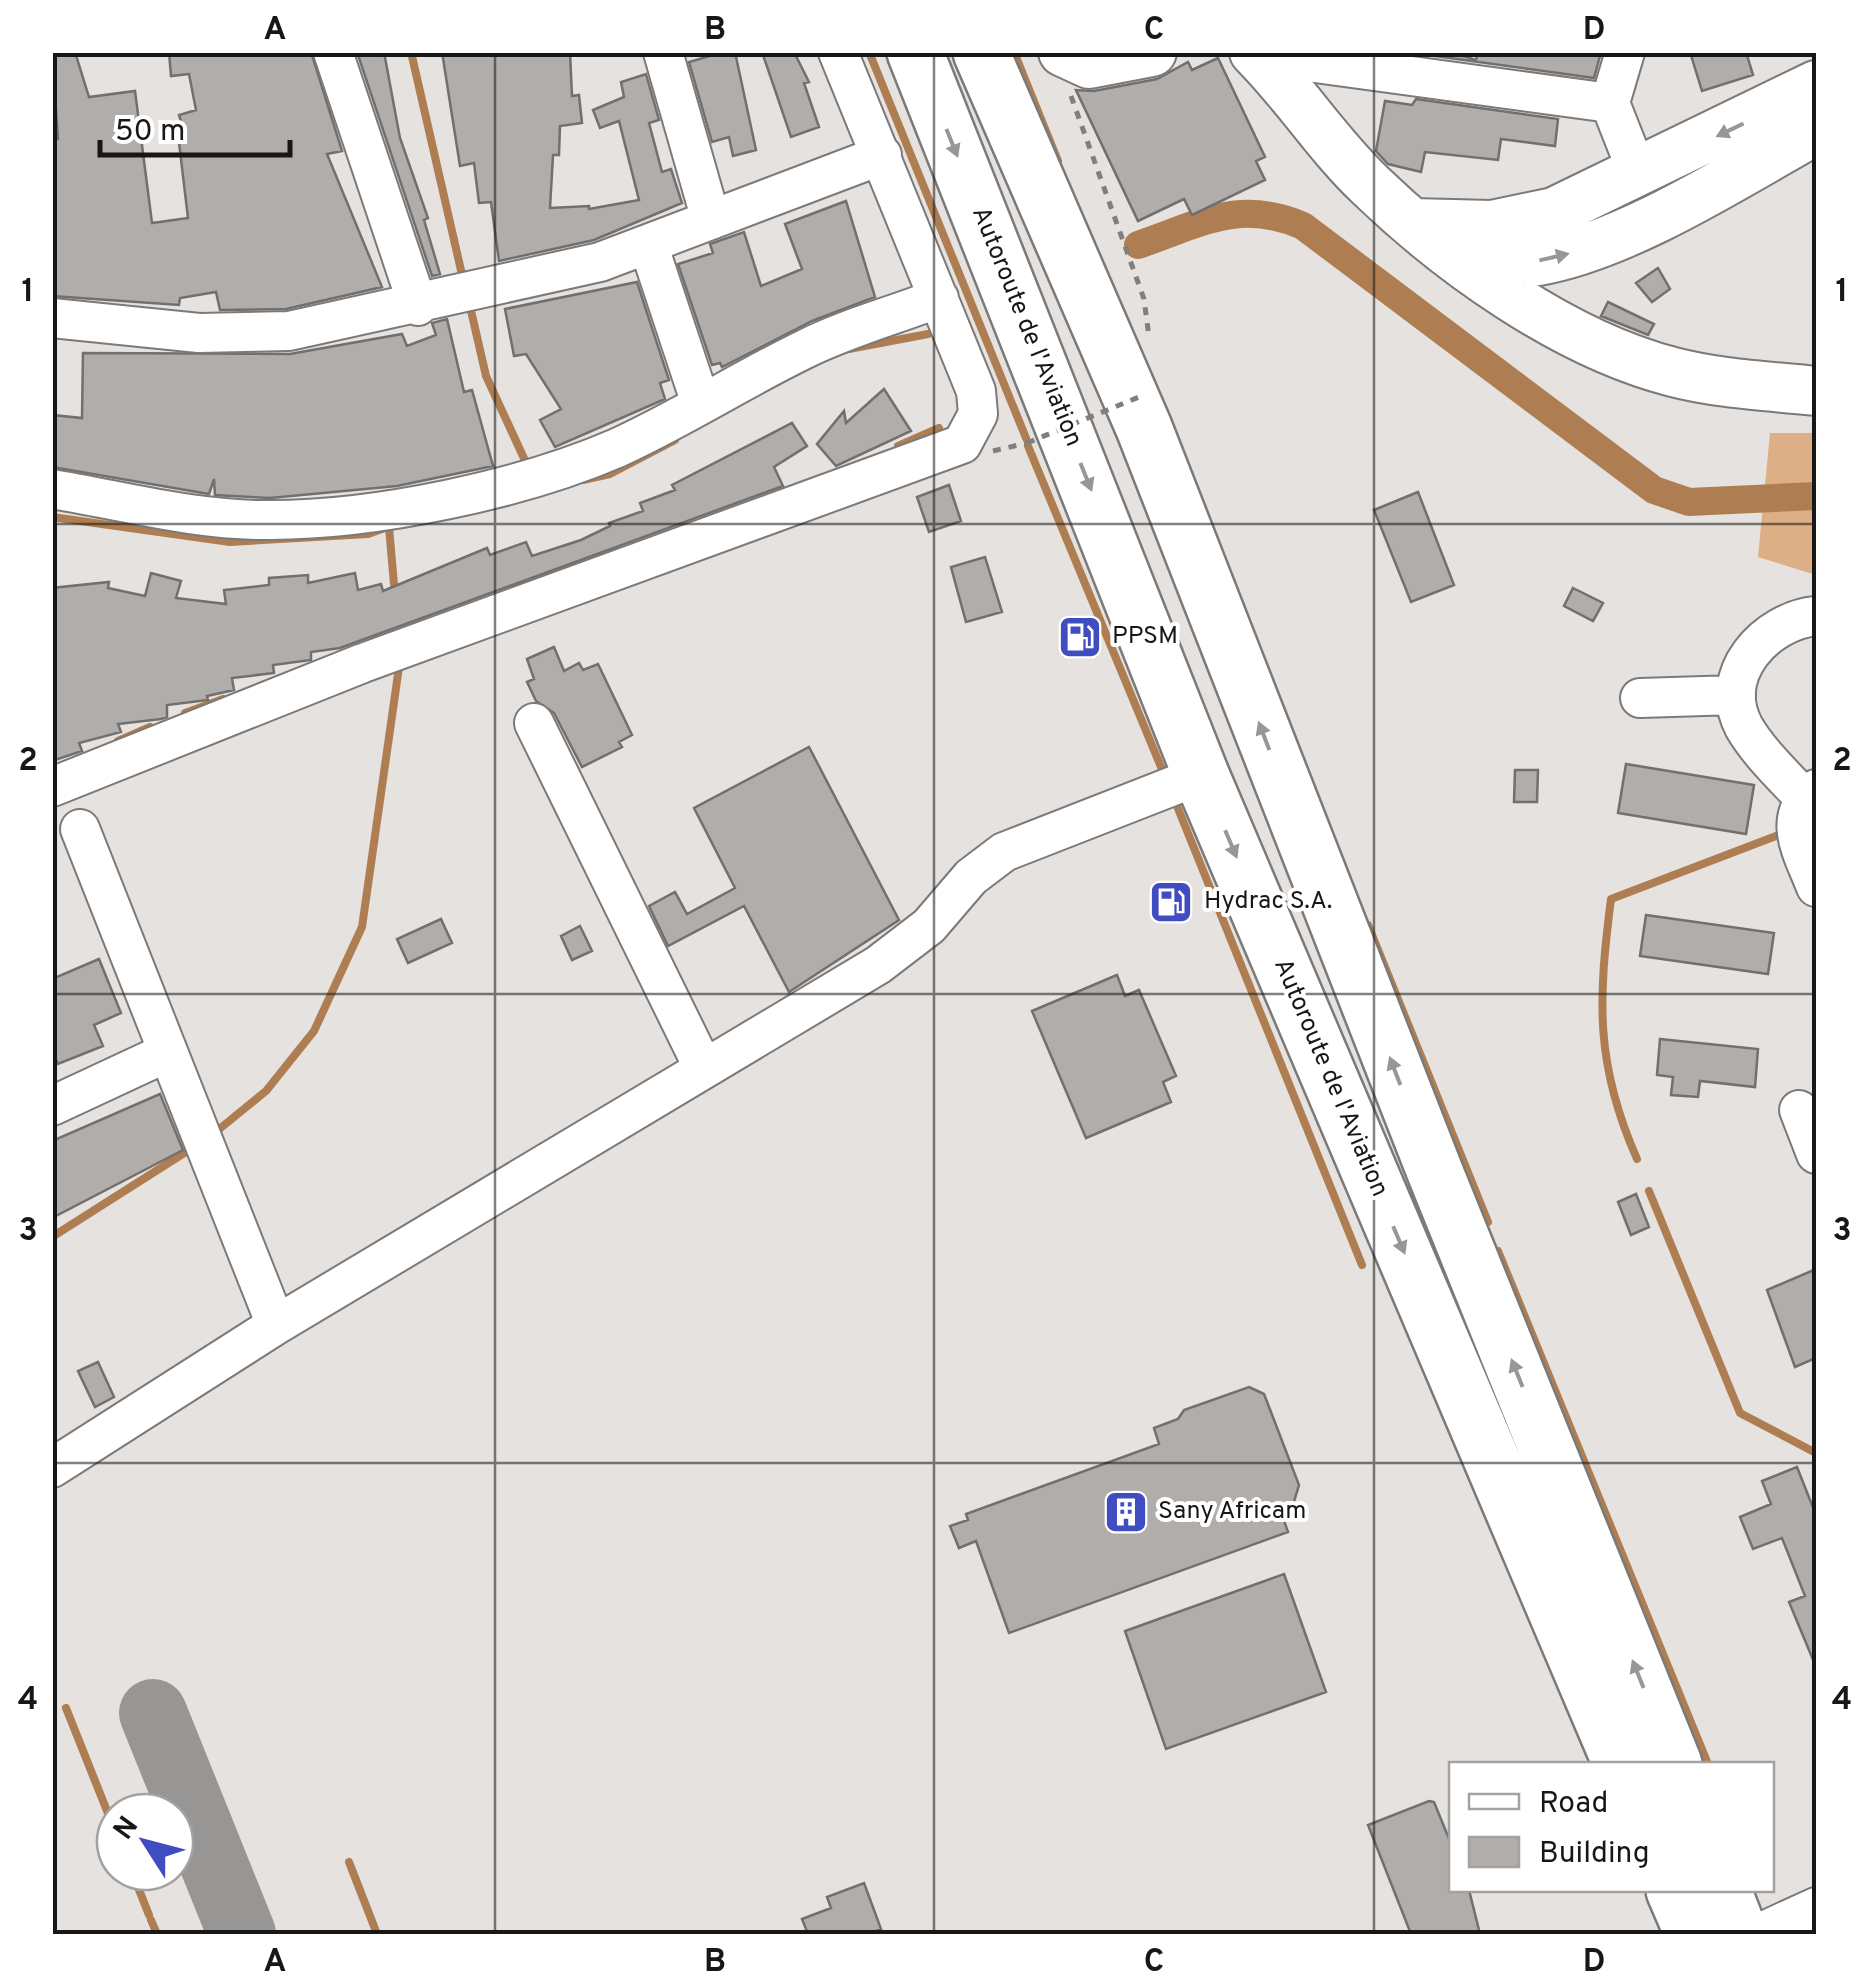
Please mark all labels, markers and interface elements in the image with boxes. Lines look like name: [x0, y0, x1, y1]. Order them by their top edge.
text: A: [264, 11, 286, 51]
text: B: [704, 11, 726, 51]
text: C: [1144, 11, 1164, 51]
text: D: [1583, 11, 1605, 51]
scale bar: [100, 95, 290, 157]
text: 50 m: [115, 114, 185, 151]
one-way arrow: [1715, 121, 1744, 138]
one-way arrow: [944, 128, 960, 158]
street label: Autoroute de l'Aviation: [963, 202, 1089, 452]
one-way arrow: [1539, 249, 1570, 264]
text: 1: [22, 273, 34, 313]
text: 1: [1836, 273, 1848, 313]
one-way arrow: [1079, 462, 1095, 492]
fuel station icon: PPSM: [1057, 614, 1103, 660]
place label: PPSM: [1112, 621, 1178, 653]
one-way arrow: [1256, 720, 1272, 750]
text: 2: [18, 742, 38, 782]
text: 2: [1832, 742, 1852, 782]
one-way arrow: [1223, 829, 1239, 859]
fuel station icon: Hydrac S.A.: [1148, 879, 1194, 925]
place label: Hydrac S.A.: [1204, 886, 1332, 918]
street label: Autoroute de l'Aviation: [1265, 954, 1395, 1202]
one-way arrow: [1387, 1056, 1403, 1086]
text: 3: [18, 1212, 38, 1252]
text: 3: [1832, 1212, 1852, 1252]
one-way arrow: [1392, 1225, 1408, 1255]
one-way arrow: [1508, 1357, 1524, 1387]
building icon: Sany Africam: [1103, 1489, 1149, 1535]
place label: Sany Africam: [1158, 1496, 1306, 1528]
one-way arrow: [1629, 1659, 1645, 1689]
text: 4: [18, 1681, 38, 1721]
text: 4: [1832, 1681, 1852, 1721]
legend: [1449, 1762, 1774, 1892]
text: Road: [1539, 1786, 1608, 1823]
north arrow: [95, 1792, 195, 1892]
text: N: [107, 1810, 148, 1848]
text: Building: [1539, 1836, 1650, 1873]
text: A: [264, 1943, 286, 1983]
text: B: [704, 1943, 726, 1983]
text: C: [1144, 1943, 1164, 1983]
text: D: [1583, 1943, 1605, 1983]

